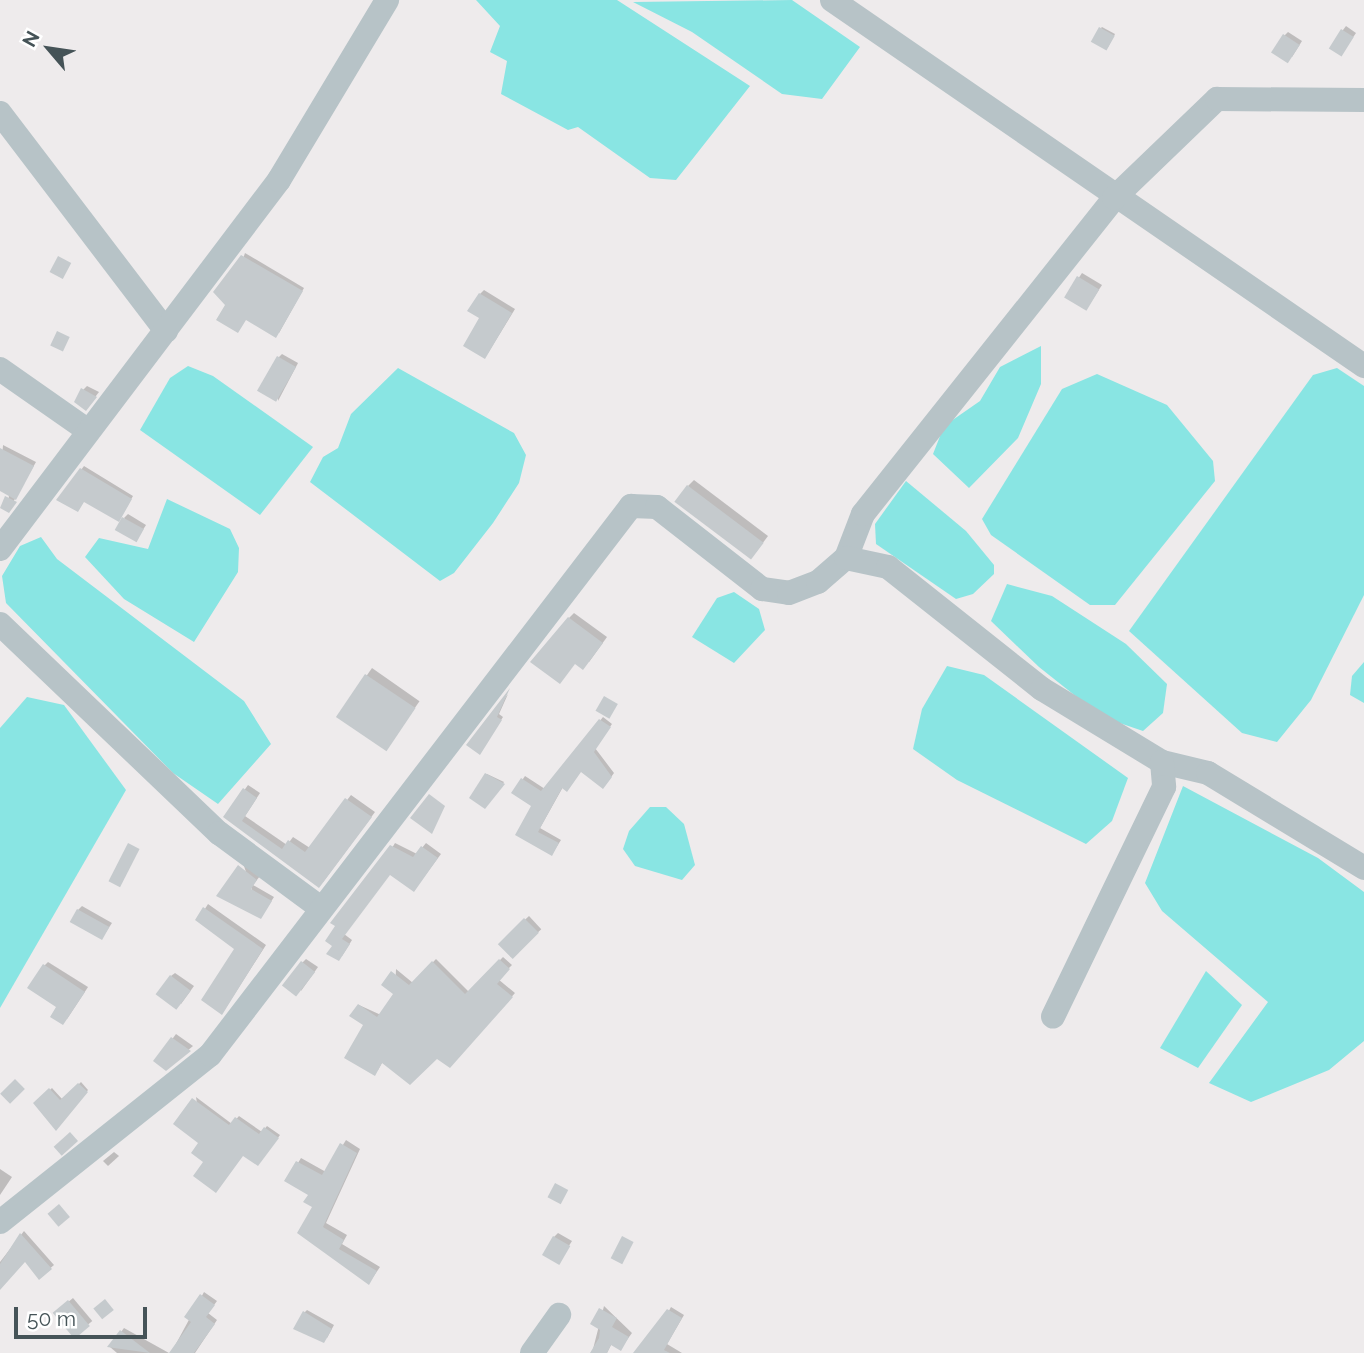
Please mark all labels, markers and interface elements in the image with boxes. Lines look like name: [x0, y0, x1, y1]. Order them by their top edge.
north arrow: [14, 14, 84, 84]
text: N: [17, 27, 44, 50]
scale bar: [18, 1294, 150, 1338]
text: 50 m: [27, 1306, 76, 1331]

